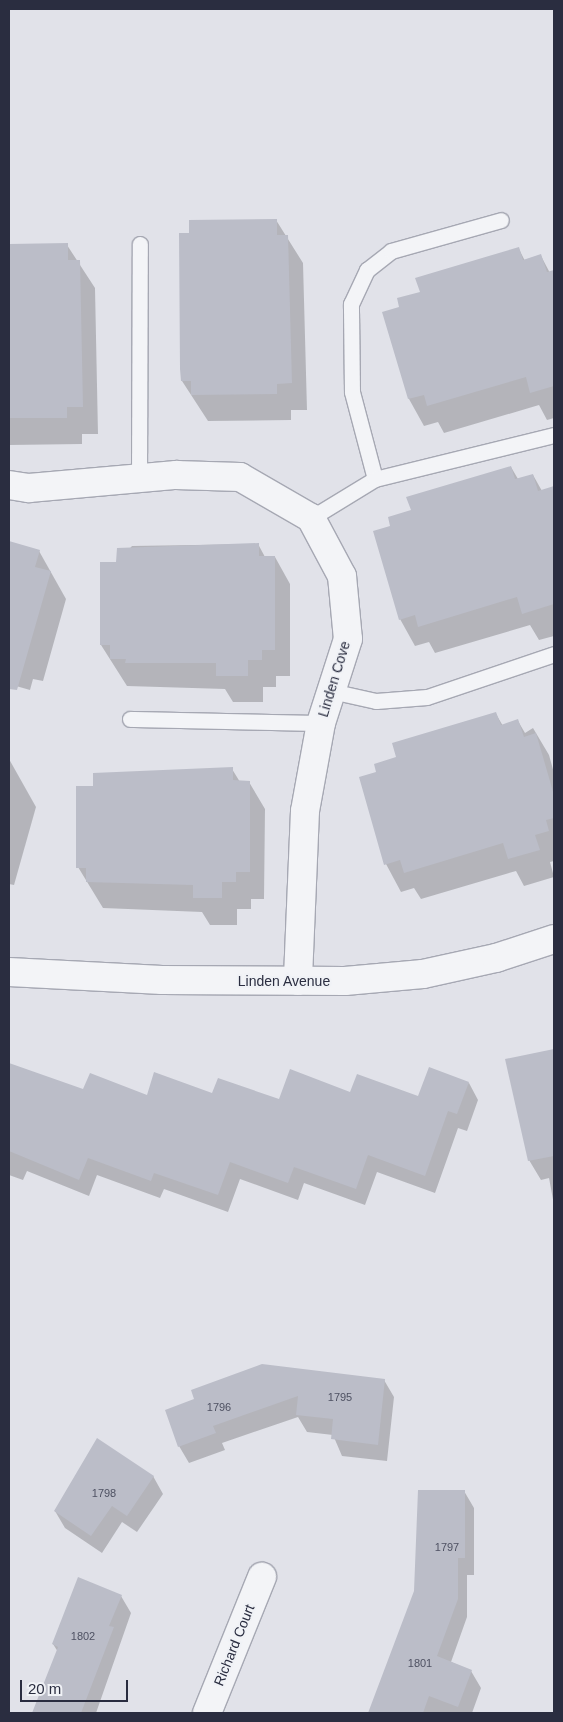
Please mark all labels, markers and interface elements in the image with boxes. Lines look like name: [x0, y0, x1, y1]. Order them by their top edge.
street label: Linden Cove: [314, 639, 354, 719]
street label: Linden Avenue: [237, 973, 331, 989]
house number: 1795: [328, 1390, 352, 1404]
house number: 1796: [207, 1400, 231, 1414]
house number: 1798: [92, 1486, 116, 1500]
house number: 1797: [435, 1540, 459, 1554]
street label: Richard Court: [210, 1602, 258, 1688]
house number: 1802: [71, 1629, 95, 1643]
house number: 1801: [408, 1656, 432, 1670]
scale bar: [22, 1670, 130, 1702]
text: 20 m: [28, 1680, 61, 1697]

